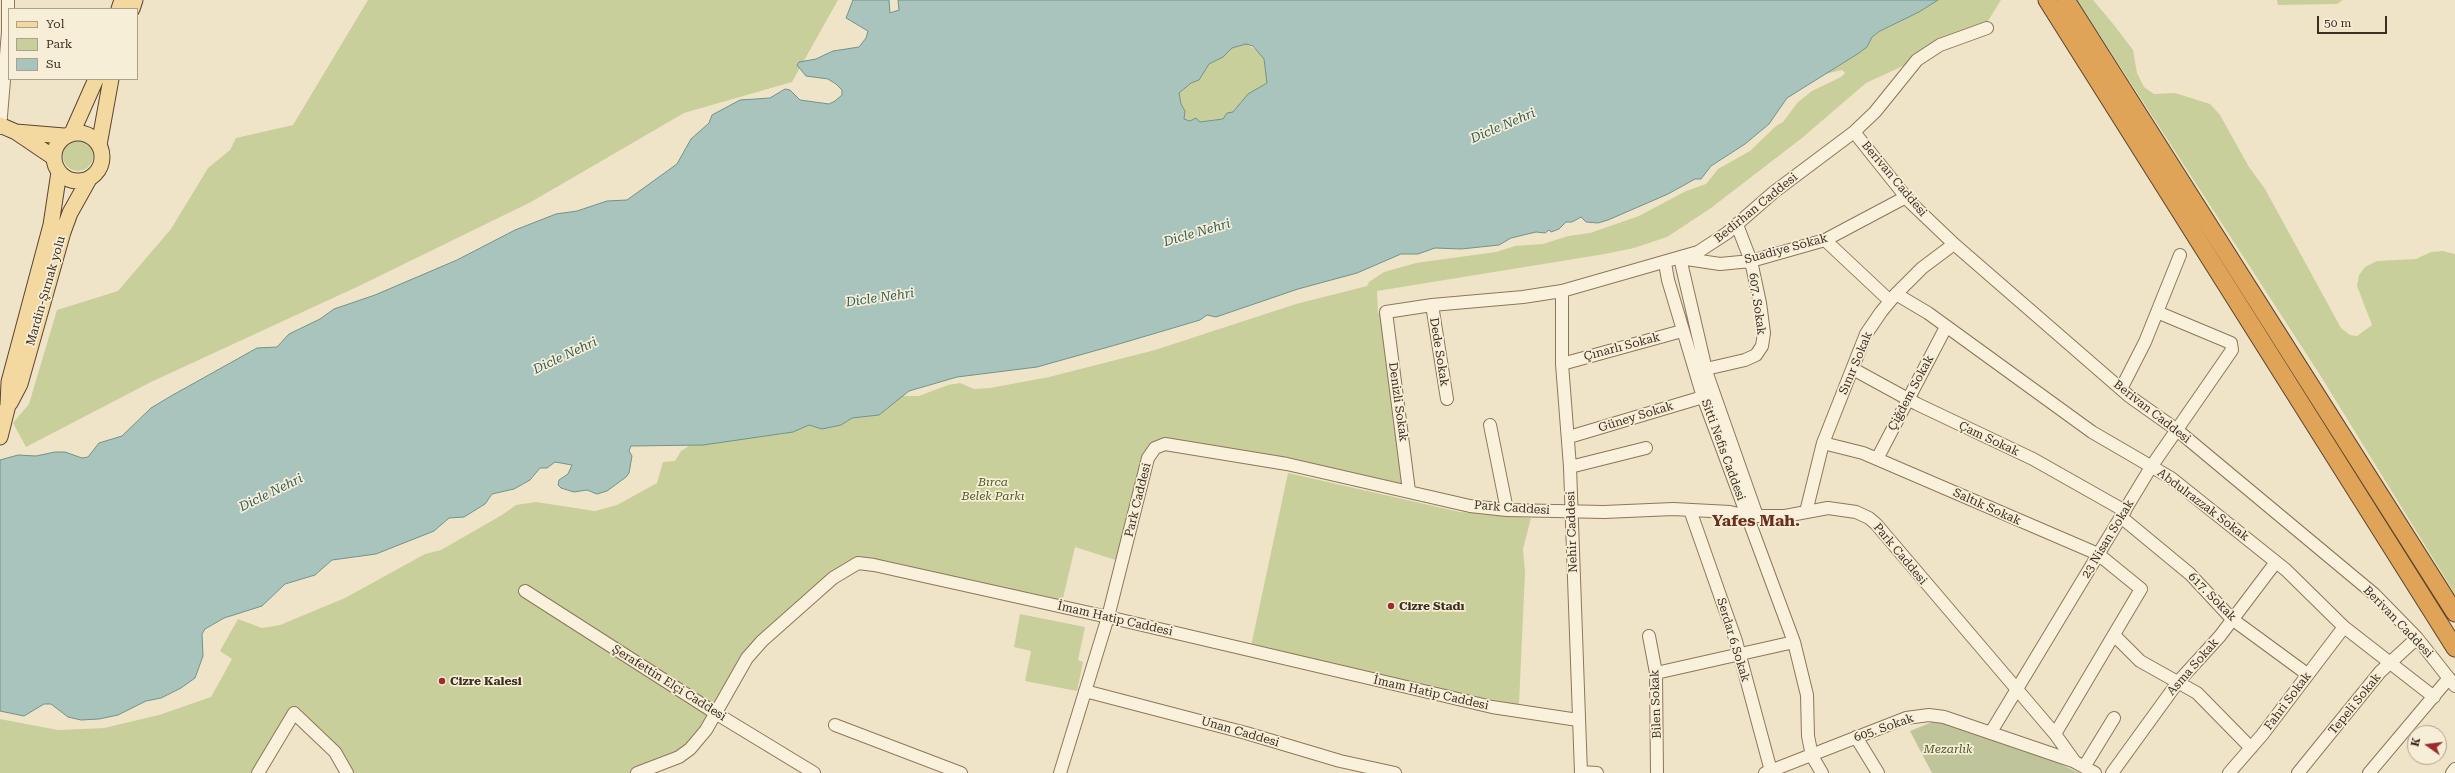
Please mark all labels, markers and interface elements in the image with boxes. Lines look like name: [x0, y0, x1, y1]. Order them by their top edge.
legend: [8, 8, 138, 80]
scale bar: [2319, 8, 2389, 34]
text: 50 m: [2324, 16, 2351, 30]
text: Yol: [46, 17, 64, 31]
text: Park: [46, 37, 72, 51]
text: Su: [46, 57, 61, 71]
water label: Dicle Nehri: [1468, 105, 1538, 147]
street label: Berivan Caddesi: [1858, 138, 1930, 220]
street label: Bedirhan Caddesi: [1712, 170, 1800, 246]
water label: Dicle Nehri: [1162, 216, 1232, 250]
street label: Suadiye Sokak: [1743, 231, 1829, 267]
street label: Mardin-Şırnak yolu: [23, 234, 69, 348]
street label: 607. Sokak: [1746, 272, 1768, 336]
water label: Dicle Nehri: [845, 285, 915, 311]
street label: Dede Sokak: [1426, 316, 1452, 388]
street label: Sınır Sokak: [1836, 329, 1876, 397]
street label: Çınarlı Sokak: [1582, 330, 1662, 364]
water label: Dicle Nehri: [530, 334, 600, 378]
street label: Çiğdem Sokak: [1885, 353, 1937, 433]
street label: Denizli Sokak: [1385, 361, 1411, 443]
street label: Berivan Caddesi: [2111, 377, 2193, 447]
street label: Sitti Nefis Caddesi: [1698, 397, 1748, 503]
street label: Güney Sokak: [1597, 399, 1675, 435]
street label: Çam Sokak: [1956, 419, 2022, 459]
street label: Park Caddesi: [1122, 461, 1154, 539]
street label: Abdulrazzak Sokak: [2154, 466, 2252, 544]
water label: Dicle Nehri: [237, 471, 305, 515]
park label: Bırca Belek Parkı: [961, 475, 1025, 503]
street label: Saltık Sokak: [1951, 486, 2023, 528]
street label: Nehir Caddesi: [1563, 491, 1581, 573]
street label: 23 Nisan Sokak: [2079, 497, 2137, 581]
street label: Park Caddesi: [1474, 498, 1550, 518]
district label: Yafes Mah.: [1712, 511, 1800, 531]
street label: Park Caddesi: [1870, 520, 1930, 588]
street label: 617. Sokak: [2185, 570, 2239, 624]
street label: Berivan Caddesi: [2360, 583, 2436, 661]
street label: Serdar 6 Sokak: [1713, 596, 1753, 684]
street label: İmam Hatip Caddesi: [1056, 599, 1174, 639]
place label: Cizre Stadı: [1399, 599, 1465, 613]
marker: Cizre Stadı: [1386, 601, 1396, 611]
street label: Asma Sokak: [2164, 635, 2222, 699]
street label: Şerafettin Elçi Caddesi: [609, 642, 729, 724]
street label: Bilen Sokak: [1648, 669, 1664, 739]
street label: Fahri Sokak: [2261, 669, 2315, 733]
street label: Tepeli Sokak: [2326, 670, 2384, 738]
street label: İmam Hatip Caddesi: [1372, 673, 1490, 713]
place label: Cizre Kalesi: [450, 674, 522, 688]
marker: Cizre Kalesi: [437, 676, 447, 686]
street label: 605. Sokak: [1852, 711, 1916, 745]
street label: Unan Caddesi: [1199, 714, 1281, 750]
north arrow: [2407, 725, 2447, 765]
text: K: [2408, 736, 2423, 748]
park label: Mezarlık: [1924, 742, 1972, 756]

